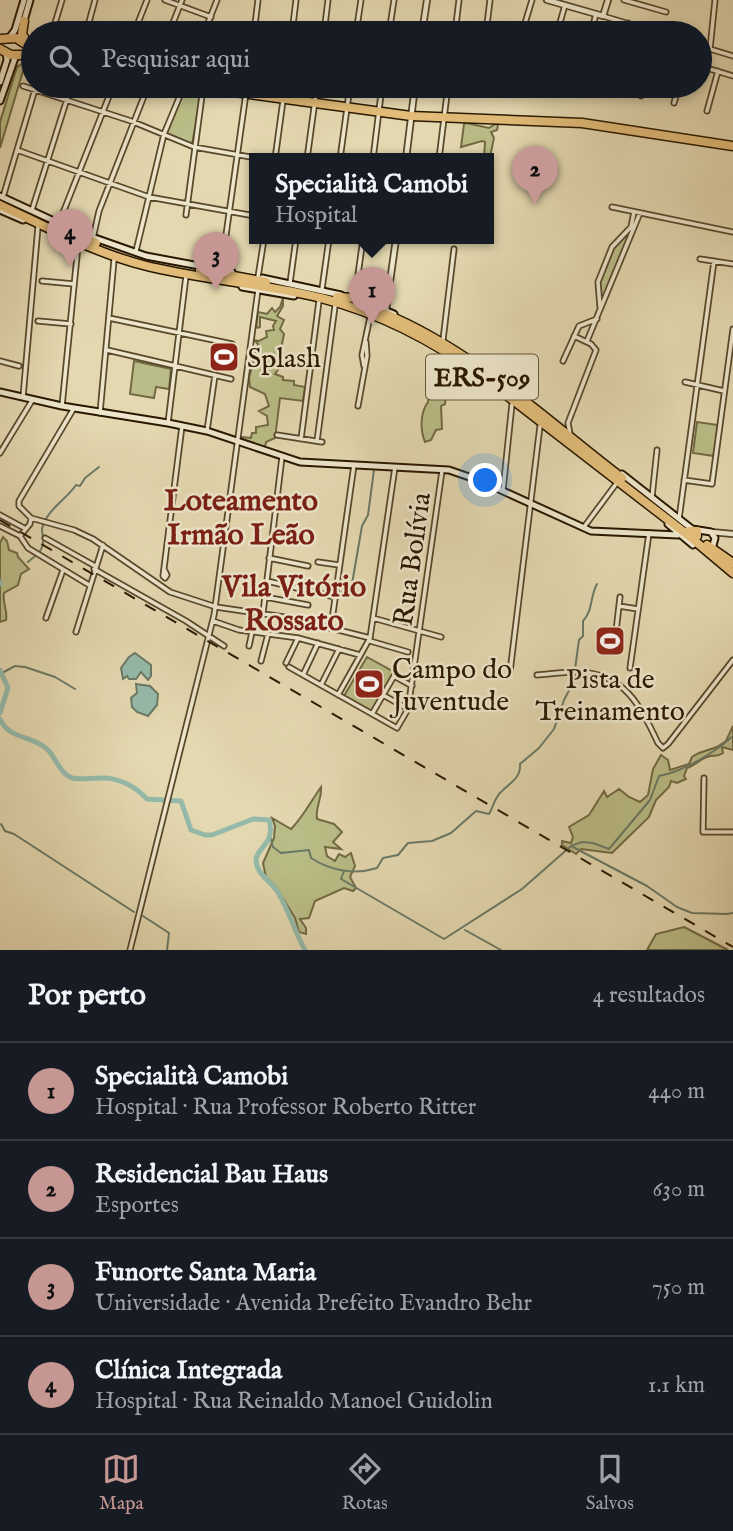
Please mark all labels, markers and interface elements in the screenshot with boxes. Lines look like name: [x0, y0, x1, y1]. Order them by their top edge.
search box: [21, 21, 712, 98]
icon: search: [45, 41, 83, 79]
text: Pesquisar aqui: [101, 43, 250, 76]
pin: 2: [512, 146, 558, 204]
popup: [249, 153, 494, 244]
text: Specialità Camobi: [275, 168, 468, 201]
text: Hospital: [275, 201, 357, 230]
pin: 4: [47, 209, 93, 267]
pin: 3: [193, 232, 239, 290]
pin: 1: [349, 267, 395, 325]
sports icon: Splash: [207, 340, 241, 374]
place label: Splash: [247, 342, 321, 377]
road number: ERS-509: [426, 354, 538, 400]
your location: [468, 463, 502, 497]
district label: Loteamento Irmão Leão: [164, 483, 318, 555]
street label: Rua Bolívia: [387, 489, 440, 628]
district label: Vila Vitório Rossato: [221, 569, 366, 641]
sports icon: Pista de Treinamento: [593, 624, 627, 658]
place label: Campo do Juventude: [389, 653, 512, 720]
place label: Pista de Treinamento: [535, 663, 685, 730]
sports icon: Campo do Juventude: [352, 667, 386, 701]
text: Por perto: [28, 977, 146, 1015]
text: 4 resultados: [593, 981, 705, 1010]
text: Specialità Camobi: [95, 1060, 288, 1093]
text: 1: [47, 1077, 55, 1106]
text: 440 m: [648, 1077, 705, 1106]
text: Hospital · Rua Professor Roberto Ritter: [95, 1093, 476, 1122]
text: Residencial Bau Haus: [95, 1158, 328, 1191]
text: 2: [46, 1175, 56, 1204]
text: 630 m: [653, 1175, 705, 1204]
text: Esportes: [95, 1191, 179, 1220]
text: Funorte Santa Maria: [95, 1256, 316, 1289]
text: 3: [47, 1273, 55, 1302]
text: 750 m: [652, 1273, 705, 1302]
text: Universidade · Avenida Prefeito Evandro Behr: [95, 1289, 532, 1318]
text: Clínica Integrada: [95, 1354, 282, 1387]
text: 4: [45, 1371, 57, 1400]
text: 1.1 km: [648, 1371, 705, 1400]
text: Hospital · Rua Reinaldo Manoel Guidolin: [95, 1387, 493, 1416]
tab: Mapa: [99, 1450, 144, 1516]
tab: Rotas: [342, 1450, 388, 1516]
tab: Salvos: [586, 1450, 634, 1516]

